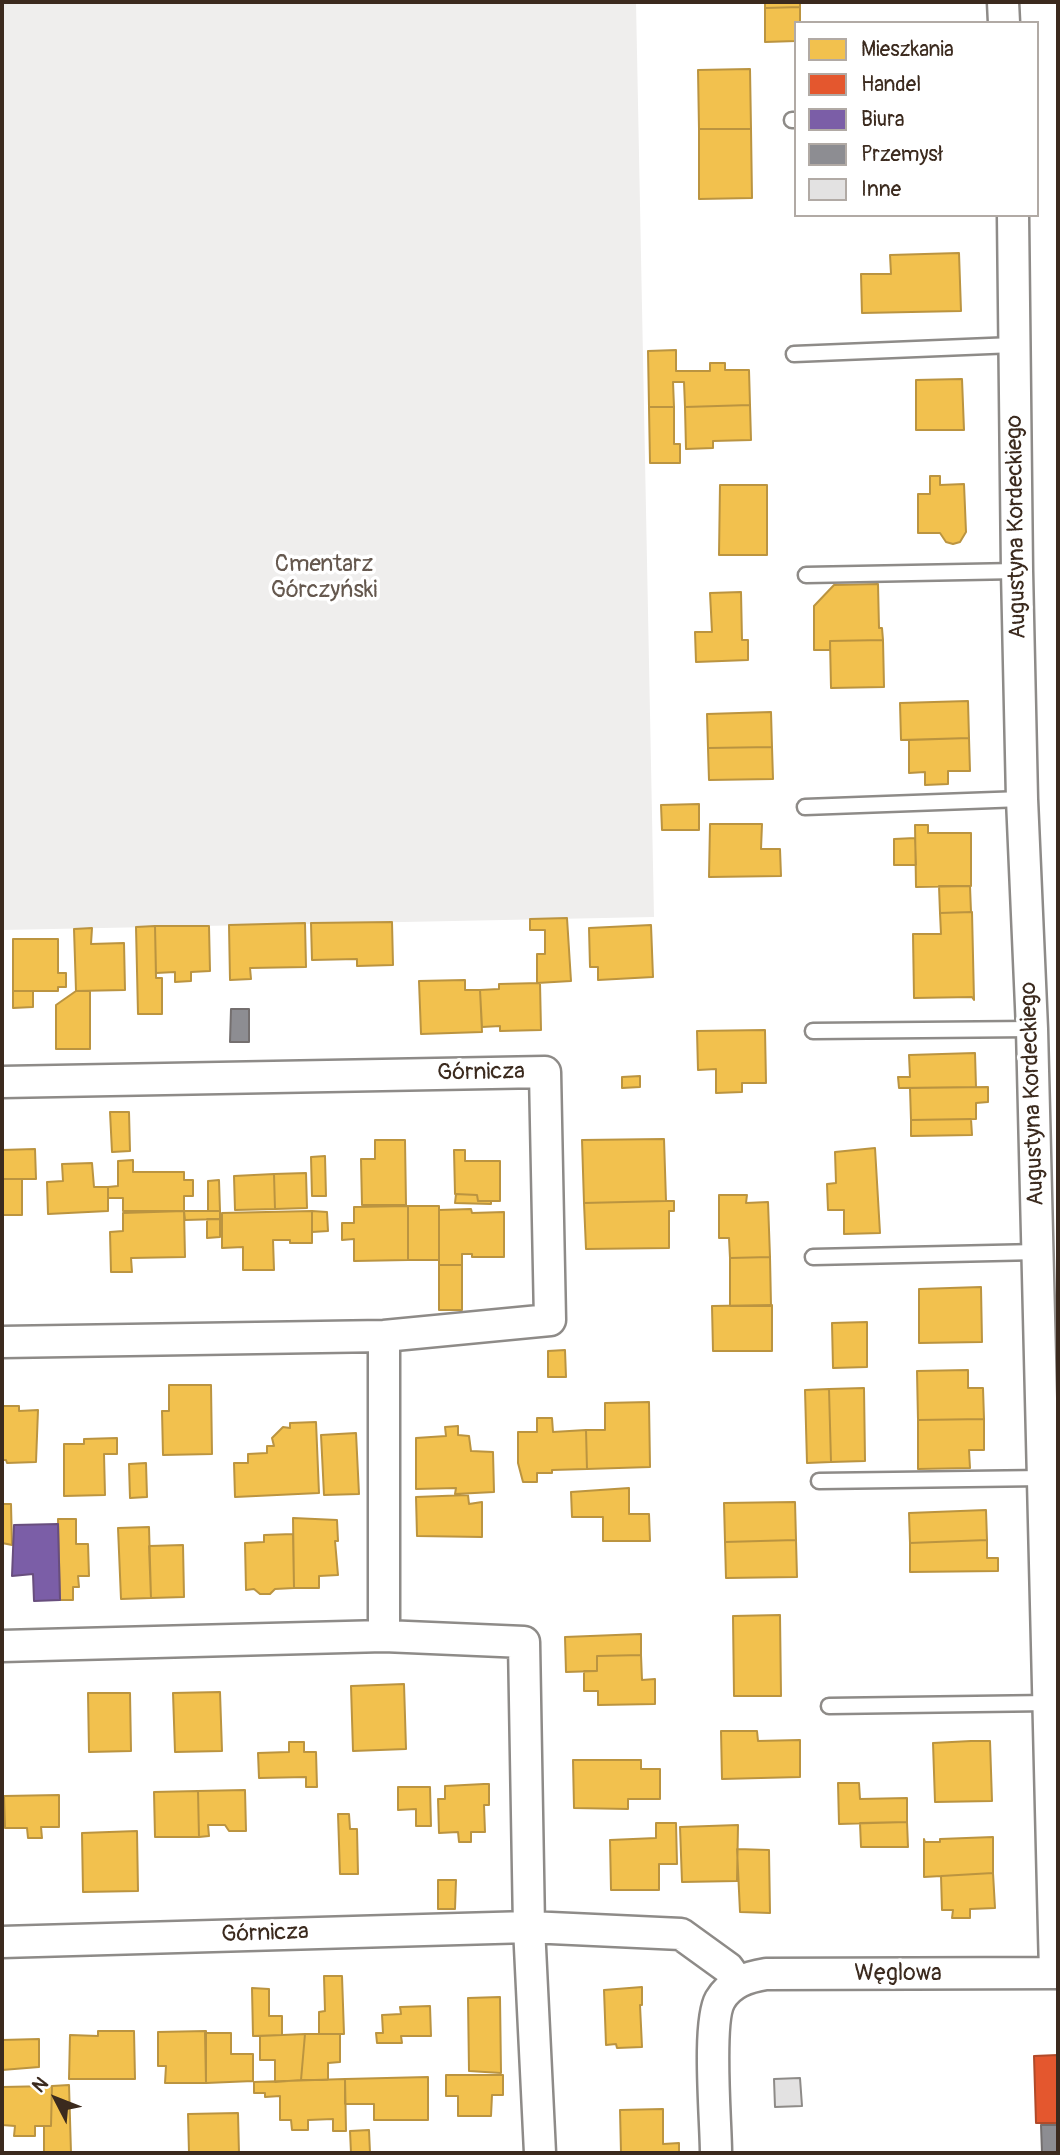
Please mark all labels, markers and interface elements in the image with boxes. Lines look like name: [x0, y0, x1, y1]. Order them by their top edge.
legend: [794, 21, 1039, 217]
text: Mieszkania: [861, 36, 954, 63]
text: Handel: [861, 71, 921, 98]
text: Biura: [861, 106, 904, 133]
text: Przemysł: [861, 141, 943, 168]
text: Inne: [861, 176, 901, 203]
street label: Augustyna Kordeckiego: [1001, 415, 1033, 639]
park label: Cmentarz Górczyński: [271, 551, 377, 605]
street label: Augustyna Kordeckiego: [1015, 981, 1051, 1207]
street label: Górnicza: [437, 1058, 525, 1088]
street label: Górnicza: [221, 1919, 309, 1949]
street label: Węglowa: [854, 1960, 942, 1988]
north arrow: [21, 2064, 91, 2134]
text: N: [27, 2072, 54, 2098]

